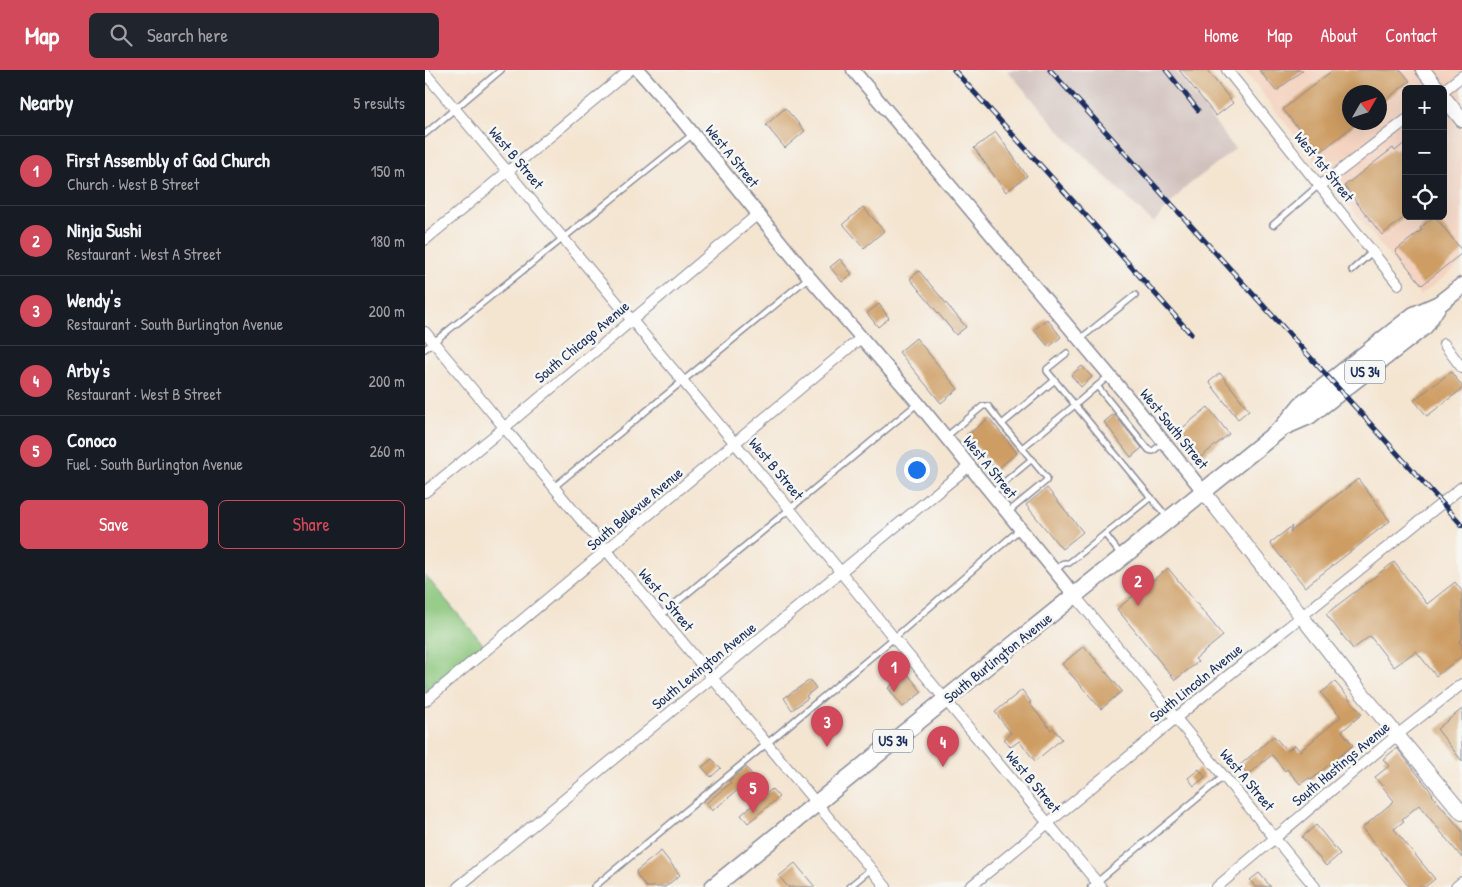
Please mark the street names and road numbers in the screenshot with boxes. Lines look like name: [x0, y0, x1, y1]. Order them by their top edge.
street label: West A Street: [701, 120, 765, 192]
street label: West B Street: [484, 122, 549, 194]
street label: West 1st Street: [1290, 127, 1360, 207]
street label: South Chicago Avenue: [530, 296, 634, 387]
road number: US 34: [1345, 360, 1385, 384]
street label: West South Street: [1135, 384, 1214, 474]
street label: West A Street: [959, 431, 1023, 503]
street label: West B Street: [744, 433, 809, 505]
street label: South Bellevue Avenue: [582, 462, 687, 555]
street label: West C Street: [634, 564, 699, 636]
street label: South Burlington Avenue: [939, 607, 1056, 708]
street label: South Lexington Avenue: [647, 617, 760, 714]
street label: South Lincoln Avenue: [1145, 639, 1246, 727]
street label: South Hastings Avenue: [1287, 716, 1394, 811]
road number: US 34: [873, 729, 913, 752]
street label: West A Street: [1215, 744, 1280, 816]
street label: West B Street: [1001, 746, 1066, 818]

